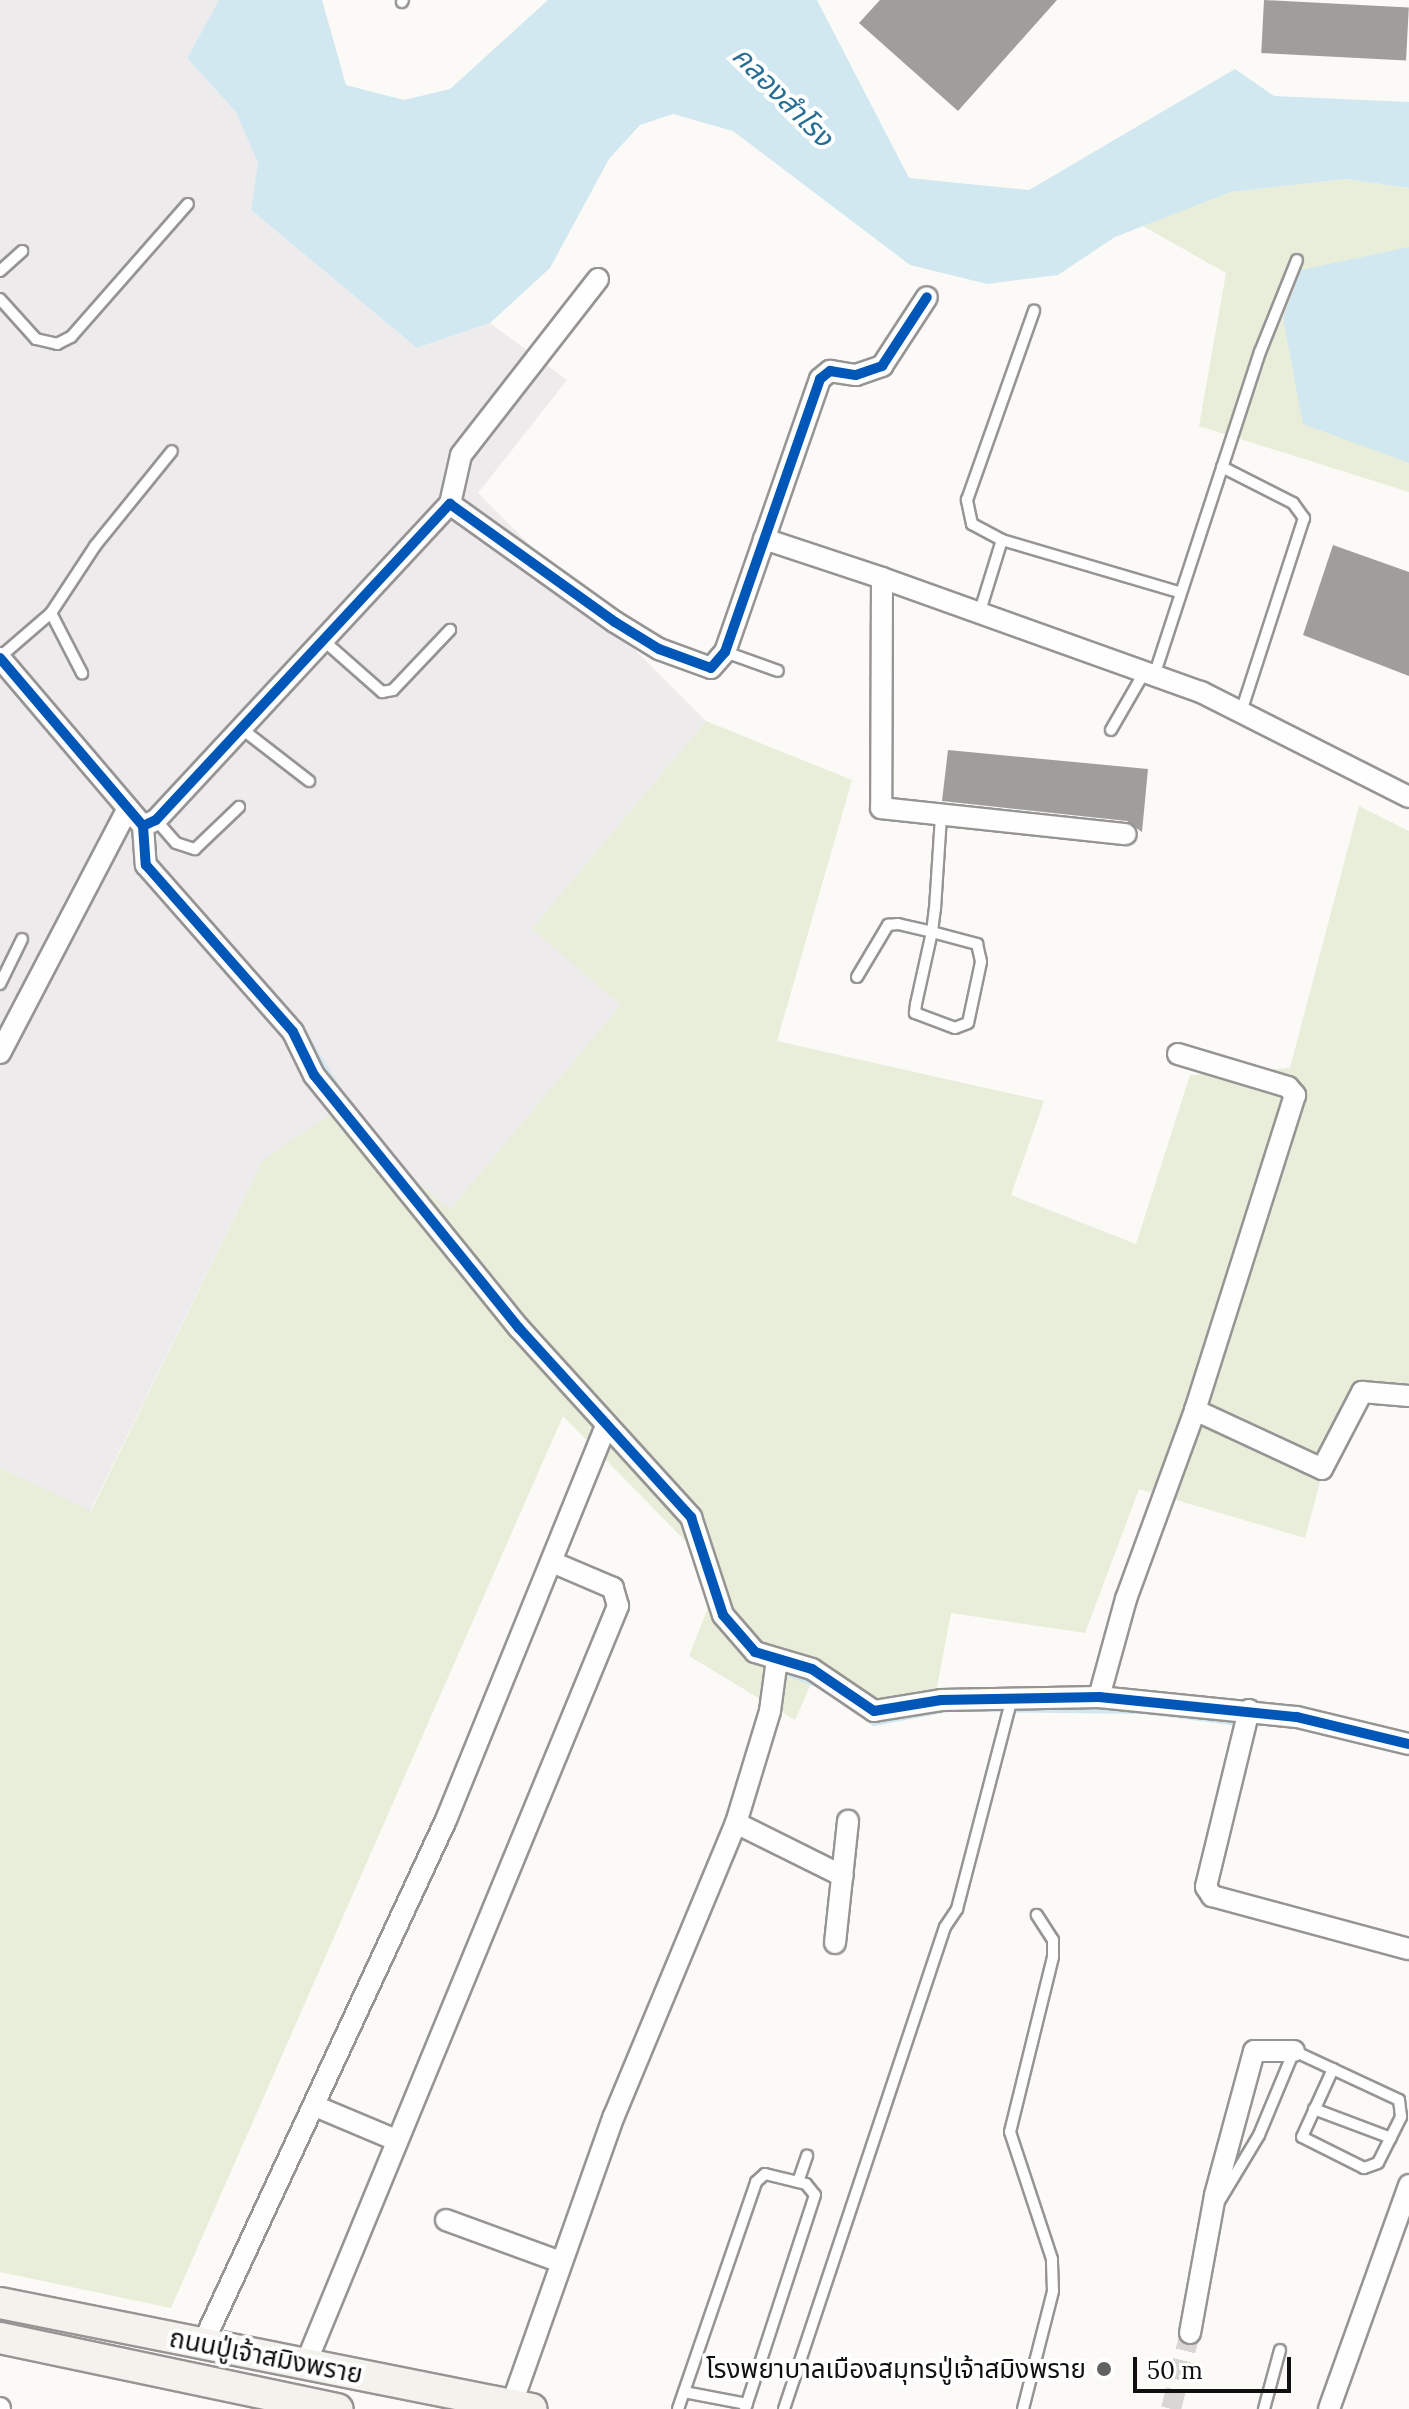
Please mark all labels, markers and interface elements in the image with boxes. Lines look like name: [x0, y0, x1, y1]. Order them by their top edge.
water label: คลองสำโรง: [726, 39, 840, 153]
street label: ถนนปู่เจ้าสมิงพราย: [167, 2322, 365, 2390]
scale bar: [1137, 2341, 1295, 2391]
place label: โรงพยาบาลเมืองสมุทรปู่เจ้าสมิงพราย: [706, 2353, 1086, 2385]
text: 50 m: [1147, 2355, 1203, 2386]
marker: โรงพยาบาลเมืองสมุทรปู่เจ้าสมิงพราย: [1093, 2358, 1115, 2380]

